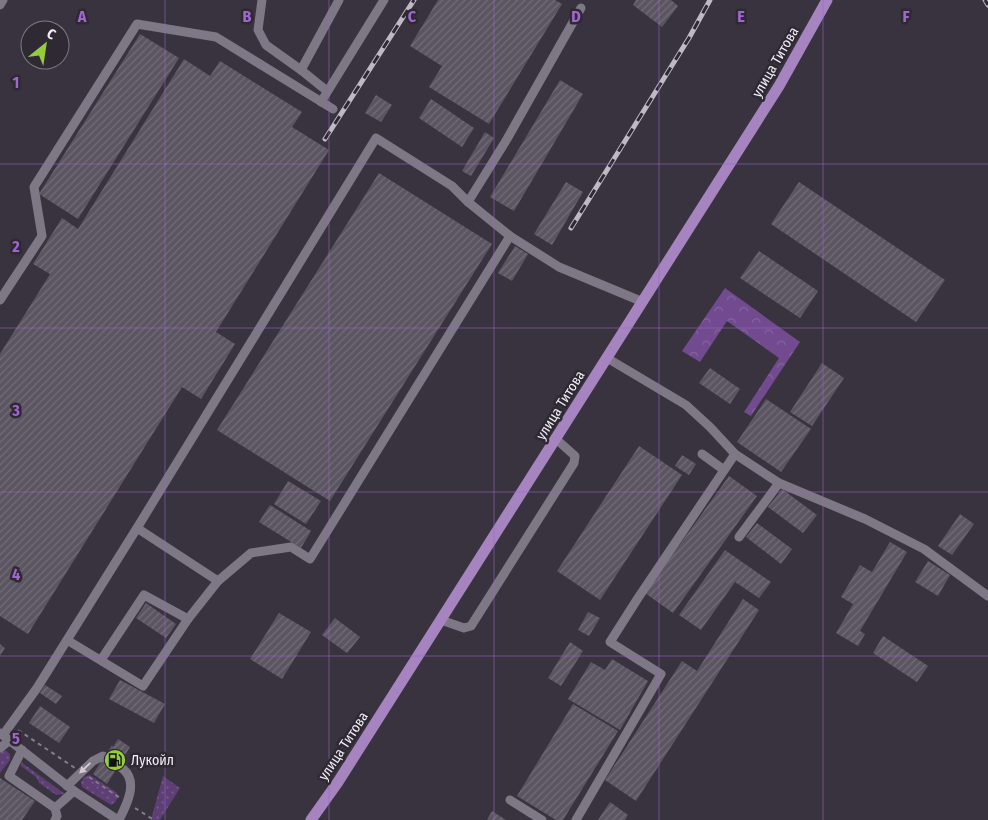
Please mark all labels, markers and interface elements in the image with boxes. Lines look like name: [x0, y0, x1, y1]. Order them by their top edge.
text: A: [77, 7, 87, 26]
text: B: [243, 7, 252, 26]
text: C: [408, 7, 417, 26]
text: D: [571, 7, 581, 26]
text: E: [737, 7, 745, 26]
text: F: [902, 7, 910, 26]
north arrow: [20, 20, 70, 70]
street label: улица Титова: [748, 24, 802, 100]
text: С: [44, 25, 59, 44]
text: 1: [13, 73, 19, 92]
text: 2: [11, 237, 20, 256]
street label: улица Титова: [532, 367, 588, 443]
text: 3: [11, 401, 20, 420]
text: 4: [12, 565, 20, 584]
street label: улица Титова: [315, 709, 372, 784]
text: 5: [12, 729, 20, 748]
fuel station icon: Лукойл: [103, 748, 127, 772]
place label: Лукойл: [131, 752, 174, 769]
one-way arrow: [80, 762, 92, 774]

